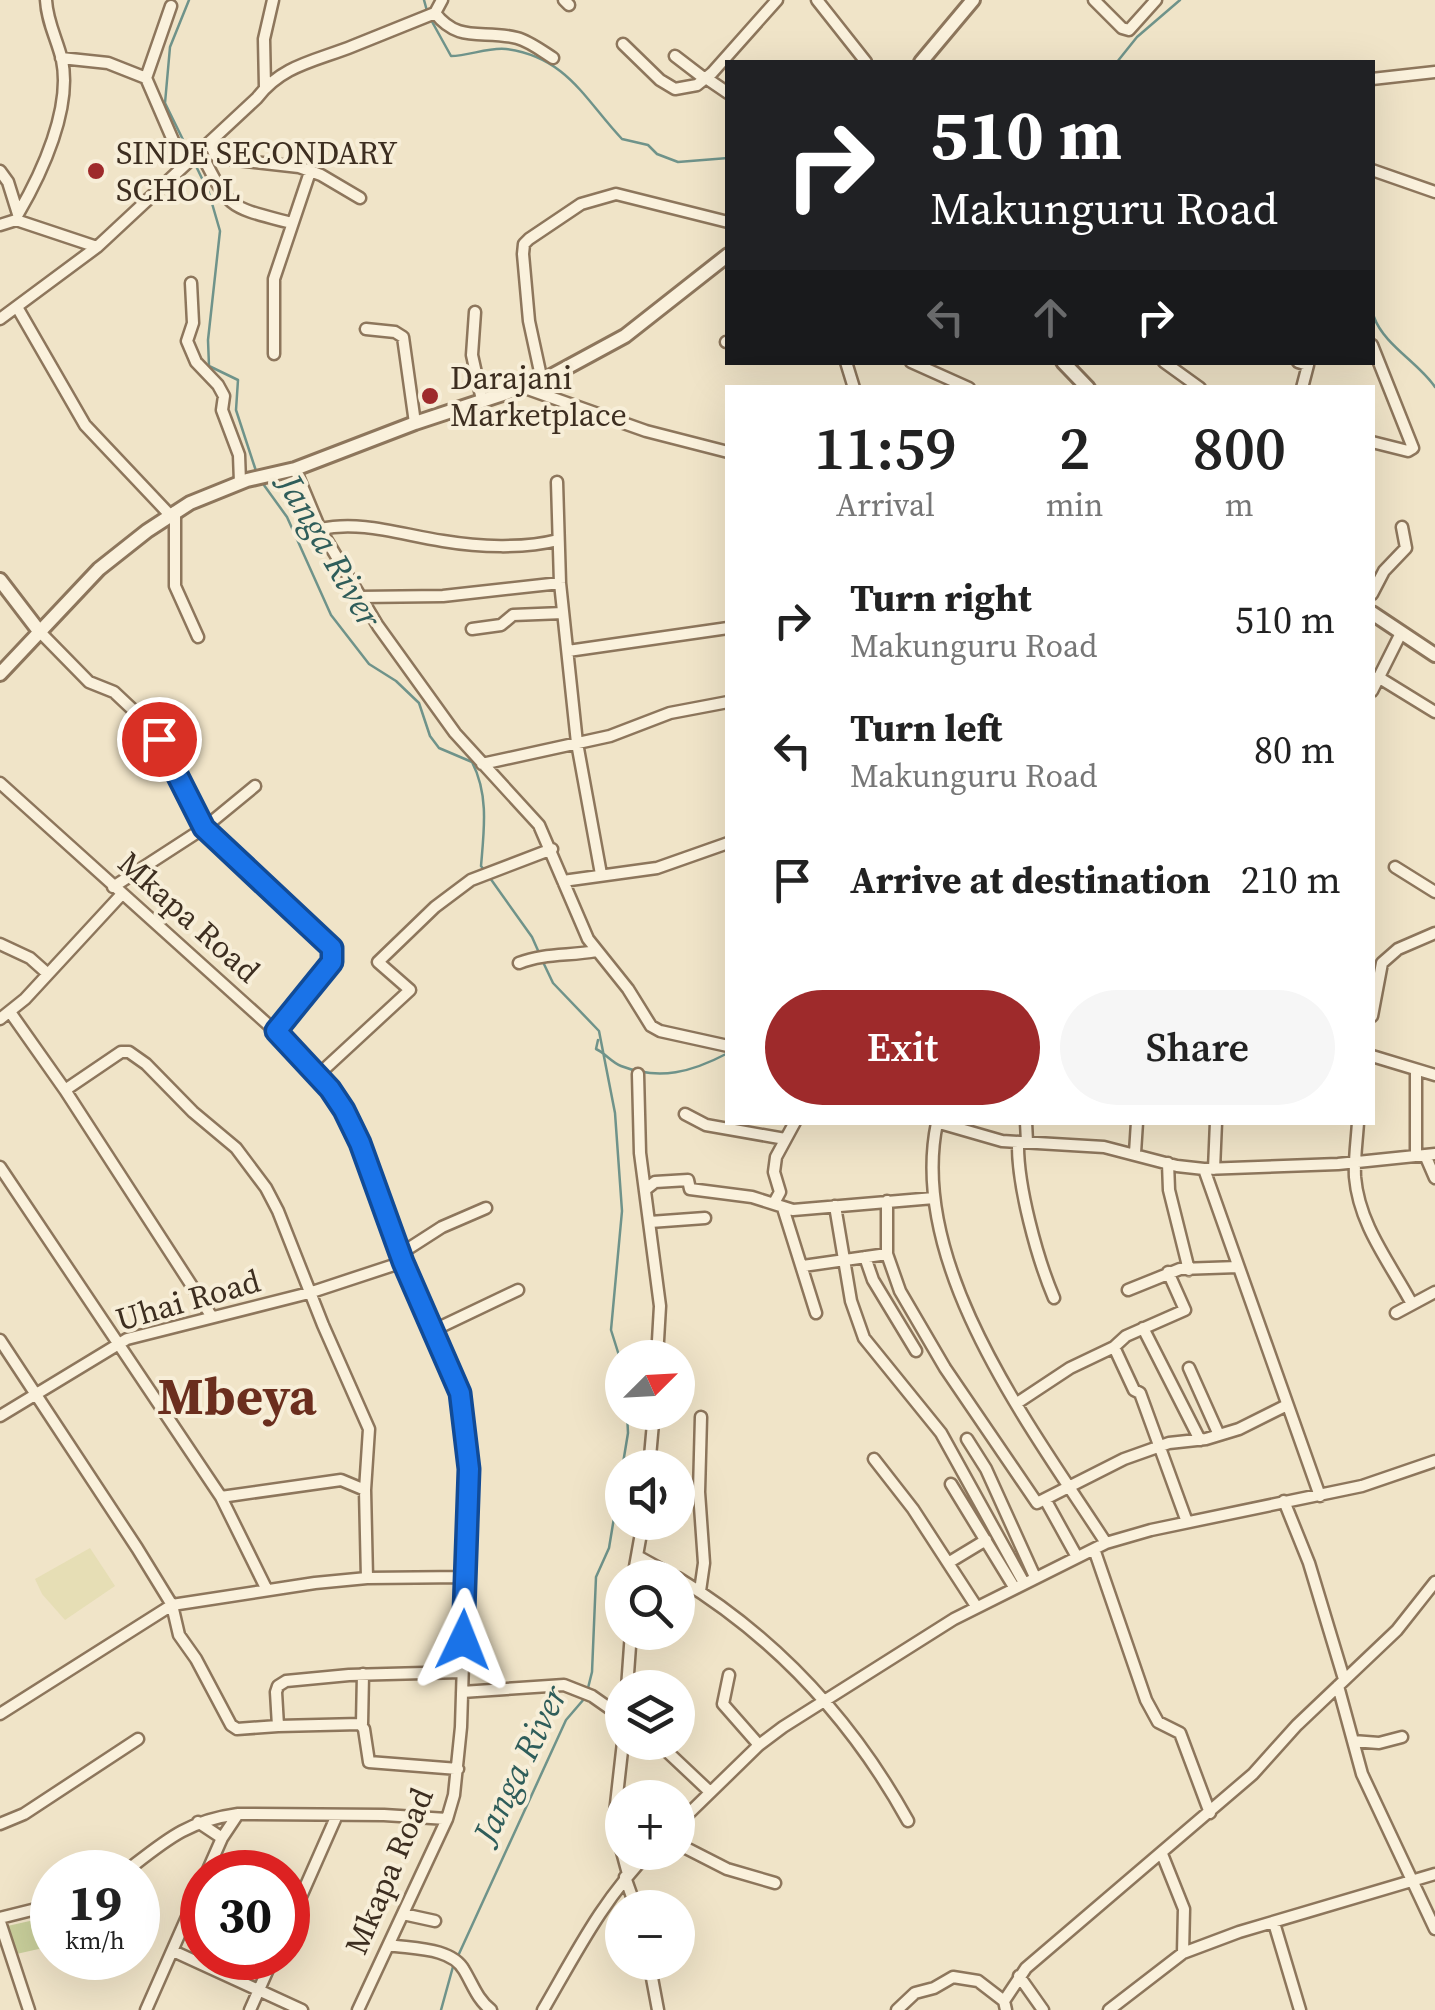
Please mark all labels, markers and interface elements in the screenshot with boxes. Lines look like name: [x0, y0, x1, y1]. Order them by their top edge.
text: 510 m: [930, 86, 1122, 182]
icon: right: [765, 100, 895, 230]
place label: SINDE SECONDARY SCHOOL: [116, 131, 398, 212]
marker: SINDE SECONDARY SCHOOL: [85, 160, 107, 182]
text: Makunguru Road: [930, 177, 1278, 239]
icon: left: [918, 290, 973, 345]
icon: ahead: [1023, 290, 1078, 345]
icon: right: [1128, 290, 1183, 345]
place label: Darajani Marketplace: [450, 356, 627, 437]
marker: Darajani Marketplace: [419, 385, 441, 407]
text: 11:59: [814, 407, 957, 489]
text: 2: [1059, 407, 1090, 489]
text: 800: [1192, 407, 1286, 489]
water label: Janga River: [264, 461, 394, 637]
text: Arrival: [836, 483, 935, 527]
text: min: [1046, 483, 1103, 527]
text: m: [1225, 483, 1254, 527]
text: Turn right: [850, 572, 1032, 624]
icon: right: [765, 593, 820, 648]
text: 510 m: [1235, 594, 1335, 646]
text: Makunguru Road: [850, 624, 1097, 668]
pin: [117, 697, 202, 782]
text: Turn left: [850, 702, 1002, 754]
icon: arrive: [132, 712, 187, 767]
icon: left: [765, 723, 820, 778]
text: 80 m: [1254, 724, 1335, 776]
text: Makunguru Road: [850, 754, 1097, 798]
street label: Mkapa Road: [109, 841, 269, 993]
icon: arrive: [765, 853, 820, 908]
text: Arrive at destination: [850, 854, 1211, 906]
text: 210 m: [1241, 854, 1341, 906]
button: Exit: [765, 990, 1040, 1105]
button: Share: [1060, 990, 1335, 1105]
street label: Uhai Road: [111, 1258, 265, 1342]
north arrow: [605, 1340, 695, 1430]
map controls: [605, 1340, 695, 1980]
district label: Mbeya: [157, 1360, 317, 1431]
button: sound: [605, 1450, 695, 1540]
button: search: [605, 1560, 695, 1650]
position arrow: [411, 1588, 515, 1692]
button: layers: [605, 1670, 695, 1760]
water label: Janga River: [459, 1676, 579, 1855]
button: +: [605, 1780, 695, 1870]
street label: Mkapa Road: [334, 1781, 444, 1961]
speed limit sign: 30: [180, 1850, 310, 1980]
text: 19: [68, 1868, 122, 1937]
button: −: [605, 1890, 695, 1980]
text: km/h: [65, 1923, 125, 1957]

